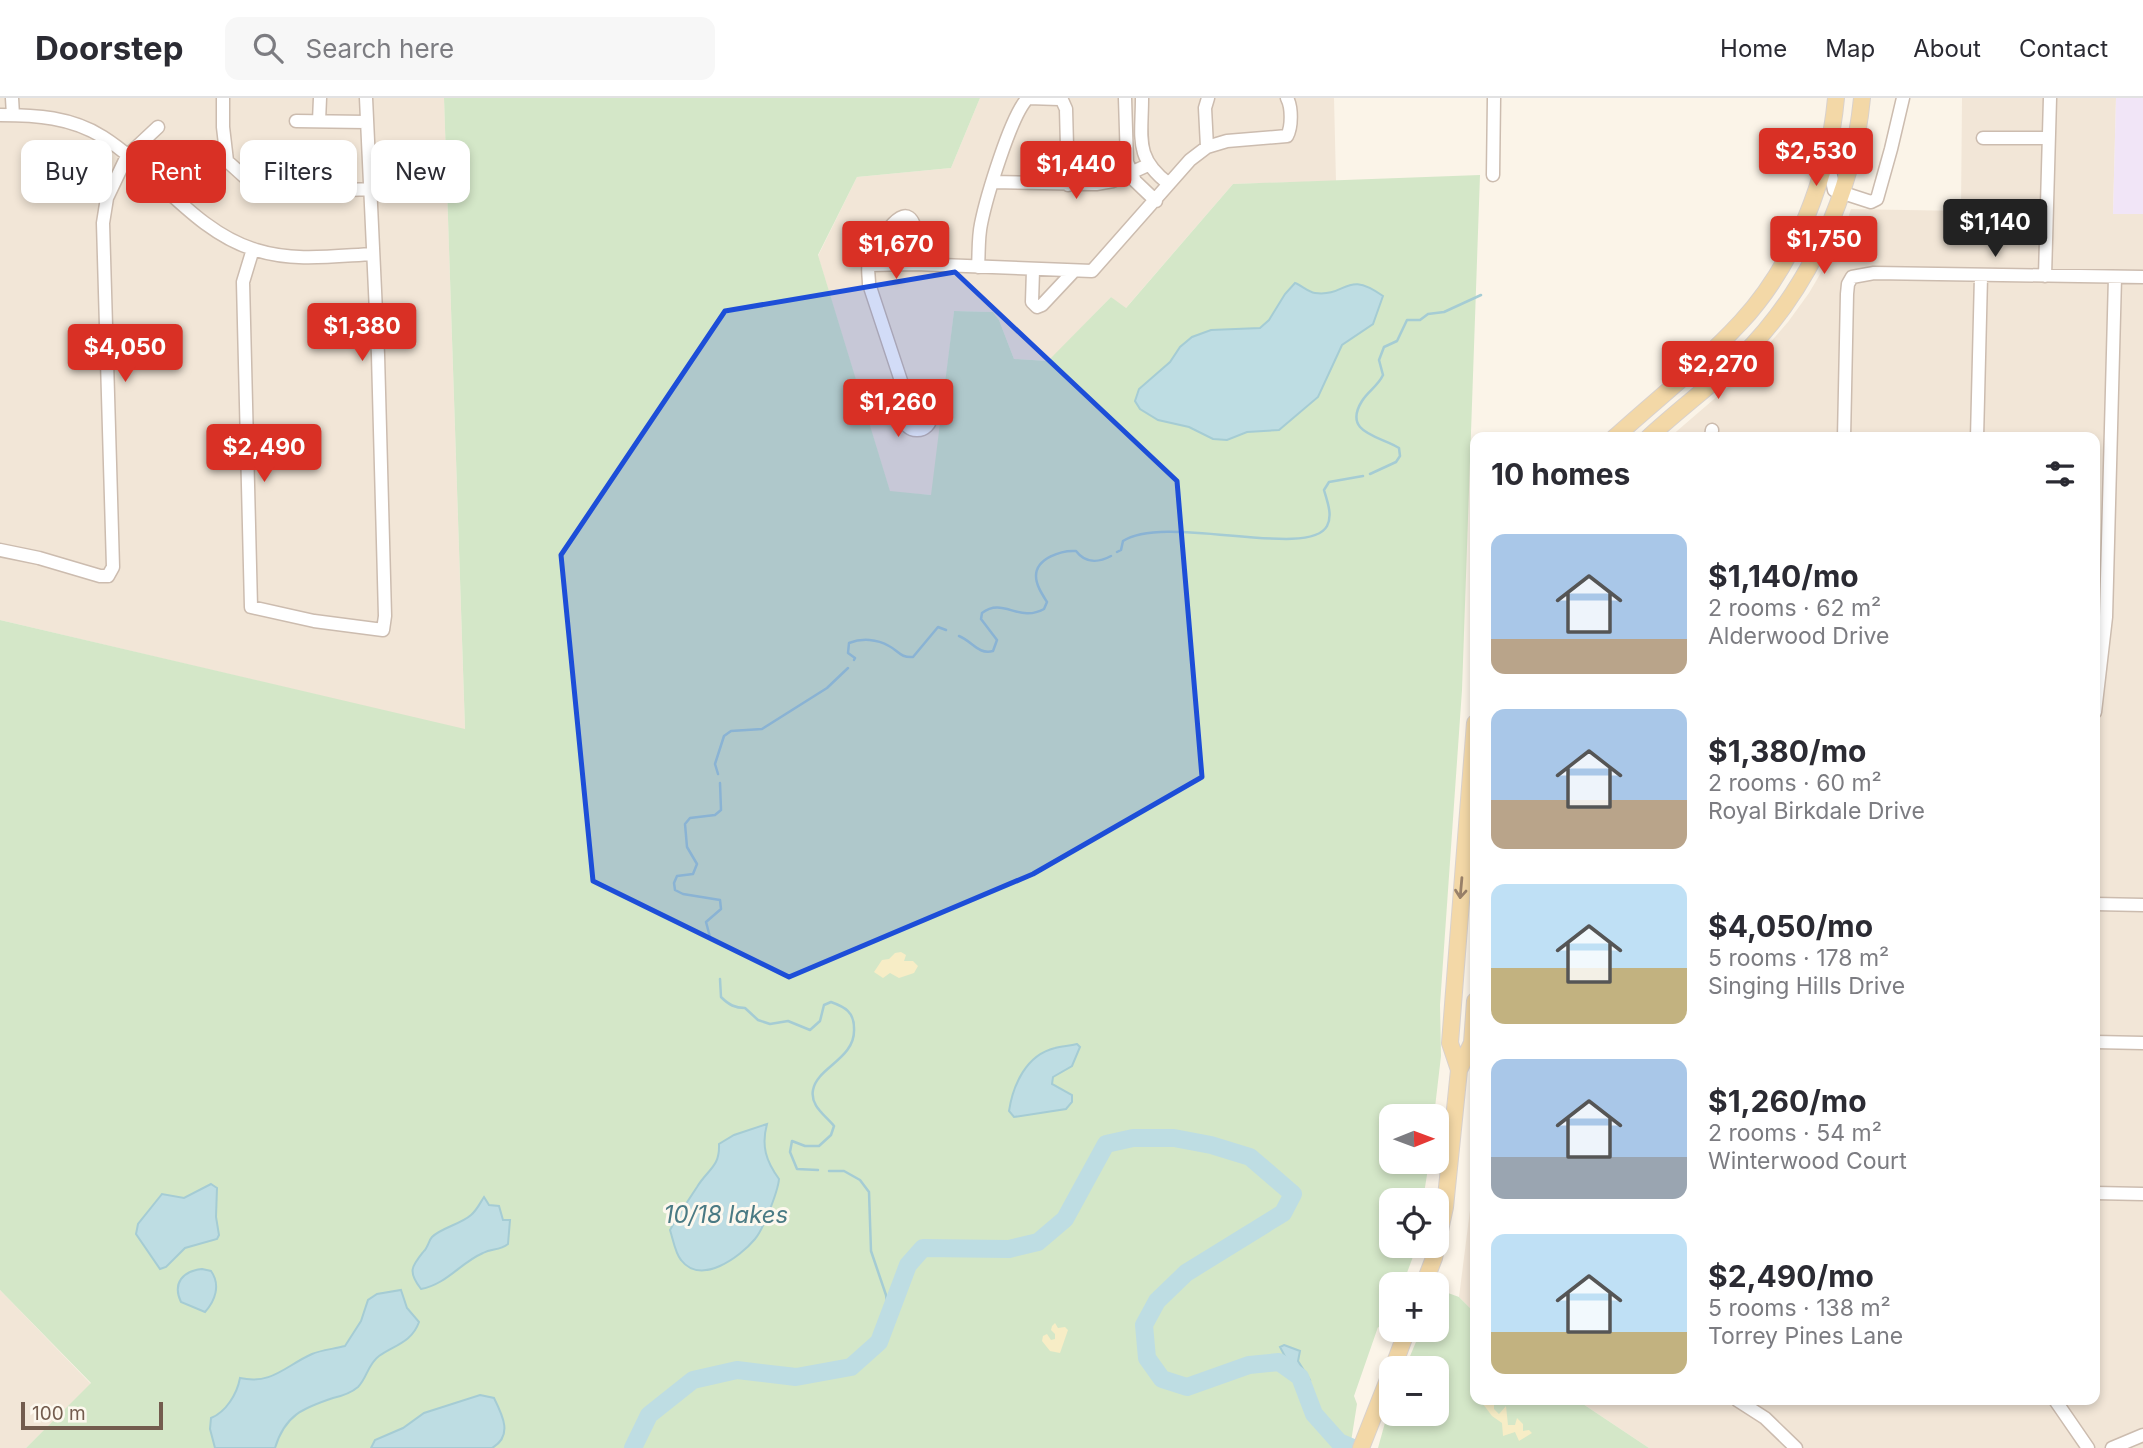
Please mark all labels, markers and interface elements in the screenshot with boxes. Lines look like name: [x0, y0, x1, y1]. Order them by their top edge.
search box: [225, 17, 715, 80]
text: Doorstep: [35, 28, 183, 68]
icon: search: [249, 29, 287, 67]
text: Search here: [305, 33, 454, 64]
text: Home: [1720, 34, 1787, 63]
text: Map: [1825, 34, 1875, 63]
text: About: [1913, 34, 1981, 63]
text: Contact: [2019, 34, 2108, 63]
pin: $2,530: [1759, 129, 1873, 188]
text: $2,530: [1775, 137, 1857, 165]
chip: Buy: [21, 140, 112, 203]
chip: Rent: [126, 140, 226, 203]
chip: Filters: [240, 140, 357, 203]
chip: New: [371, 140, 470, 203]
pin: $1,440: [1019, 141, 1133, 201]
text: $1,440: [1036, 150, 1116, 178]
pin: $1,140: [1938, 200, 2052, 259]
text: $1,140: [1959, 208, 2031, 236]
pin: $1,750: [1767, 216, 1881, 276]
pin: $1,670: [839, 222, 953, 281]
text: $1,750: [1786, 225, 1862, 253]
text: $1,670: [858, 230, 934, 258]
pin: $1,380: [305, 303, 419, 363]
text: $1,380: [323, 312, 401, 340]
pin: $4,050: [68, 324, 182, 384]
text: $4,050: [84, 333, 166, 361]
pin: $2,270: [1661, 342, 1775, 401]
text: $2,270: [1678, 350, 1758, 378]
pin: $1,260: [841, 380, 955, 439]
text: $1,260: [859, 388, 937, 416]
pin: $2,490: [207, 424, 321, 484]
text: $2,490: [222, 433, 306, 461]
icon: filters: [2041, 455, 2079, 493]
text: 10 homes: [1491, 456, 1630, 492]
text: $1,140/mo: [1708, 558, 1859, 594]
icon: home: [1547, 562, 1631, 646]
text: 2 rooms · 62 m²: [1708, 594, 1881, 622]
text: Alderwood Drive: [1708, 622, 1889, 650]
text: $1,380/mo: [1708, 733, 1866, 769]
icon: home: [1547, 737, 1631, 821]
text: 2 rooms · 60 m²: [1708, 769, 1882, 797]
text: Royal Birkdale Drive: [1708, 797, 1925, 825]
one-way arrow: [1454, 877, 1467, 899]
text: $4,050/mo: [1708, 908, 1873, 944]
icon: home: [1547, 912, 1631, 996]
text: 5 rooms · 178 m²: [1708, 944, 1889, 972]
text: Singing Hills Drive: [1708, 972, 1905, 1000]
text: $1,260/mo: [1708, 1083, 1867, 1119]
icon: home: [1547, 1087, 1631, 1171]
north arrow: [1379, 1104, 1449, 1174]
map controls: [1379, 1104, 1449, 1426]
text: 2 rooms · 54 m²: [1708, 1119, 1882, 1147]
text: Winterwood Court: [1708, 1147, 1907, 1175]
button: locate: [1379, 1188, 1449, 1258]
water label: 10/18 lakes: [664, 1200, 788, 1229]
text: $2,490/mo: [1708, 1258, 1874, 1294]
icon: home: [1547, 1262, 1631, 1346]
button: +: [1379, 1272, 1449, 1342]
text: 5 rooms · 138 m²: [1708, 1294, 1891, 1322]
text: Torrey Pines Lane: [1708, 1322, 1903, 1350]
button: −: [1379, 1356, 1449, 1426]
scale bar: [21, 1399, 163, 1431]
text: 100 m: [32, 1402, 86, 1425]

